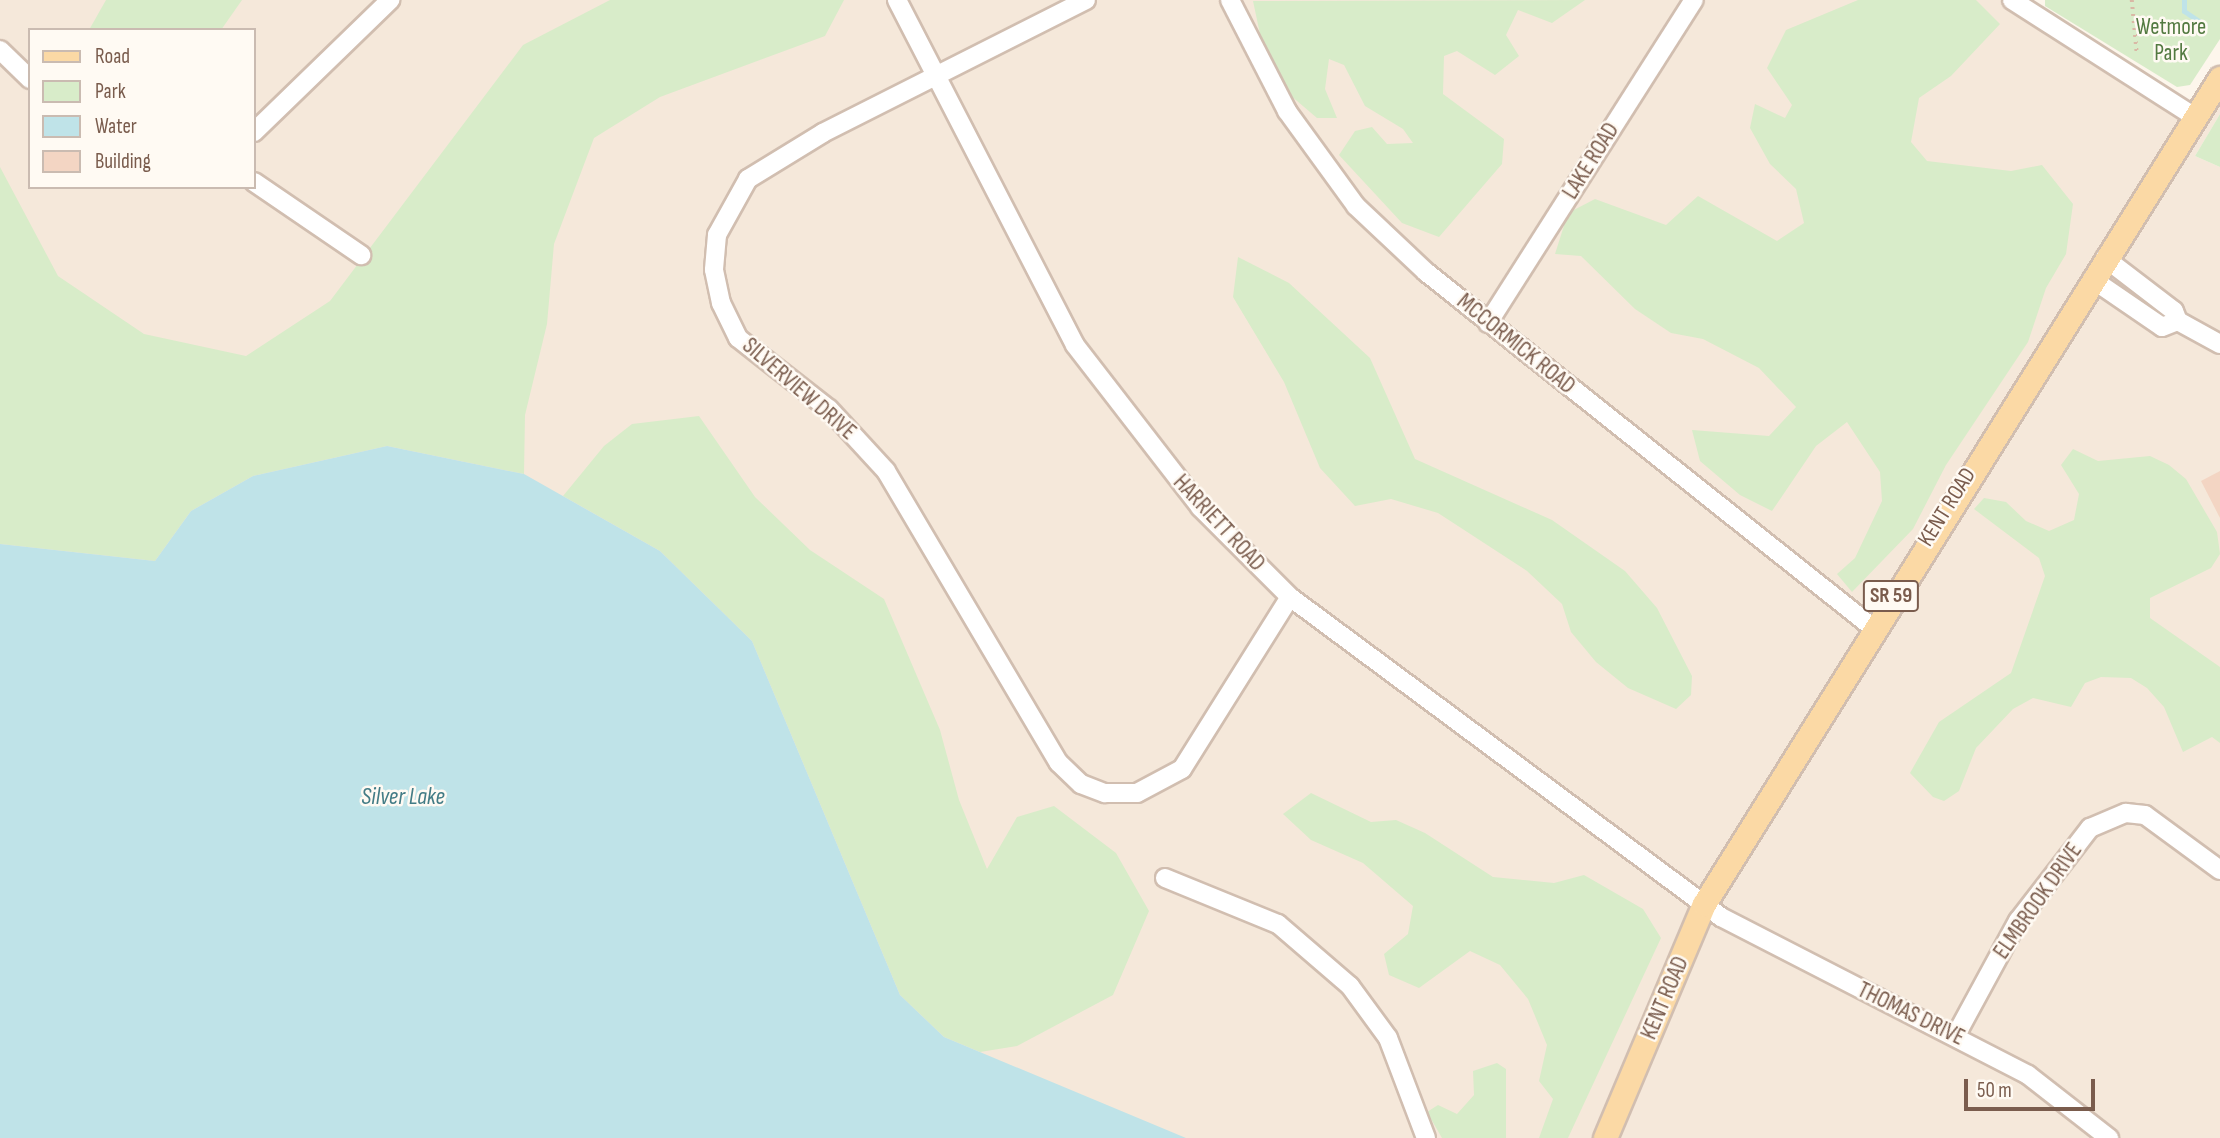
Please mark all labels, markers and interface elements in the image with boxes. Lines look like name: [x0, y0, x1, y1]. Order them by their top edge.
park label: Wetmore Park: [2136, 13, 2206, 67]
legend: [28, 28, 256, 189]
text: Road: [95, 44, 130, 69]
text: Park: [95, 79, 126, 104]
text: Water: [95, 114, 137, 139]
street label: LAKE ROAD: [1557, 118, 1625, 204]
text: Building: [95, 149, 151, 174]
street label: MCCORMICK ROAD: [1451, 288, 1581, 400]
street label: SILVERVIEW DRIVE: [737, 332, 861, 446]
street label: KENT ROAD: [1912, 463, 1982, 551]
street label: HARRIETT ROAD: [1167, 469, 1271, 577]
road number: SR 59: [1861, 578, 1921, 614]
water label: Silver Lake: [361, 783, 445, 811]
street label: ELMBROOK DRIVE: [1988, 838, 2088, 964]
street label: KENT ROAD: [1635, 952, 1695, 1044]
street label: THOMAS DRIVE: [1853, 976, 1969, 1052]
scale bar: [1968, 1064, 2099, 1108]
text: 50 m: [1977, 1078, 2012, 1103]

